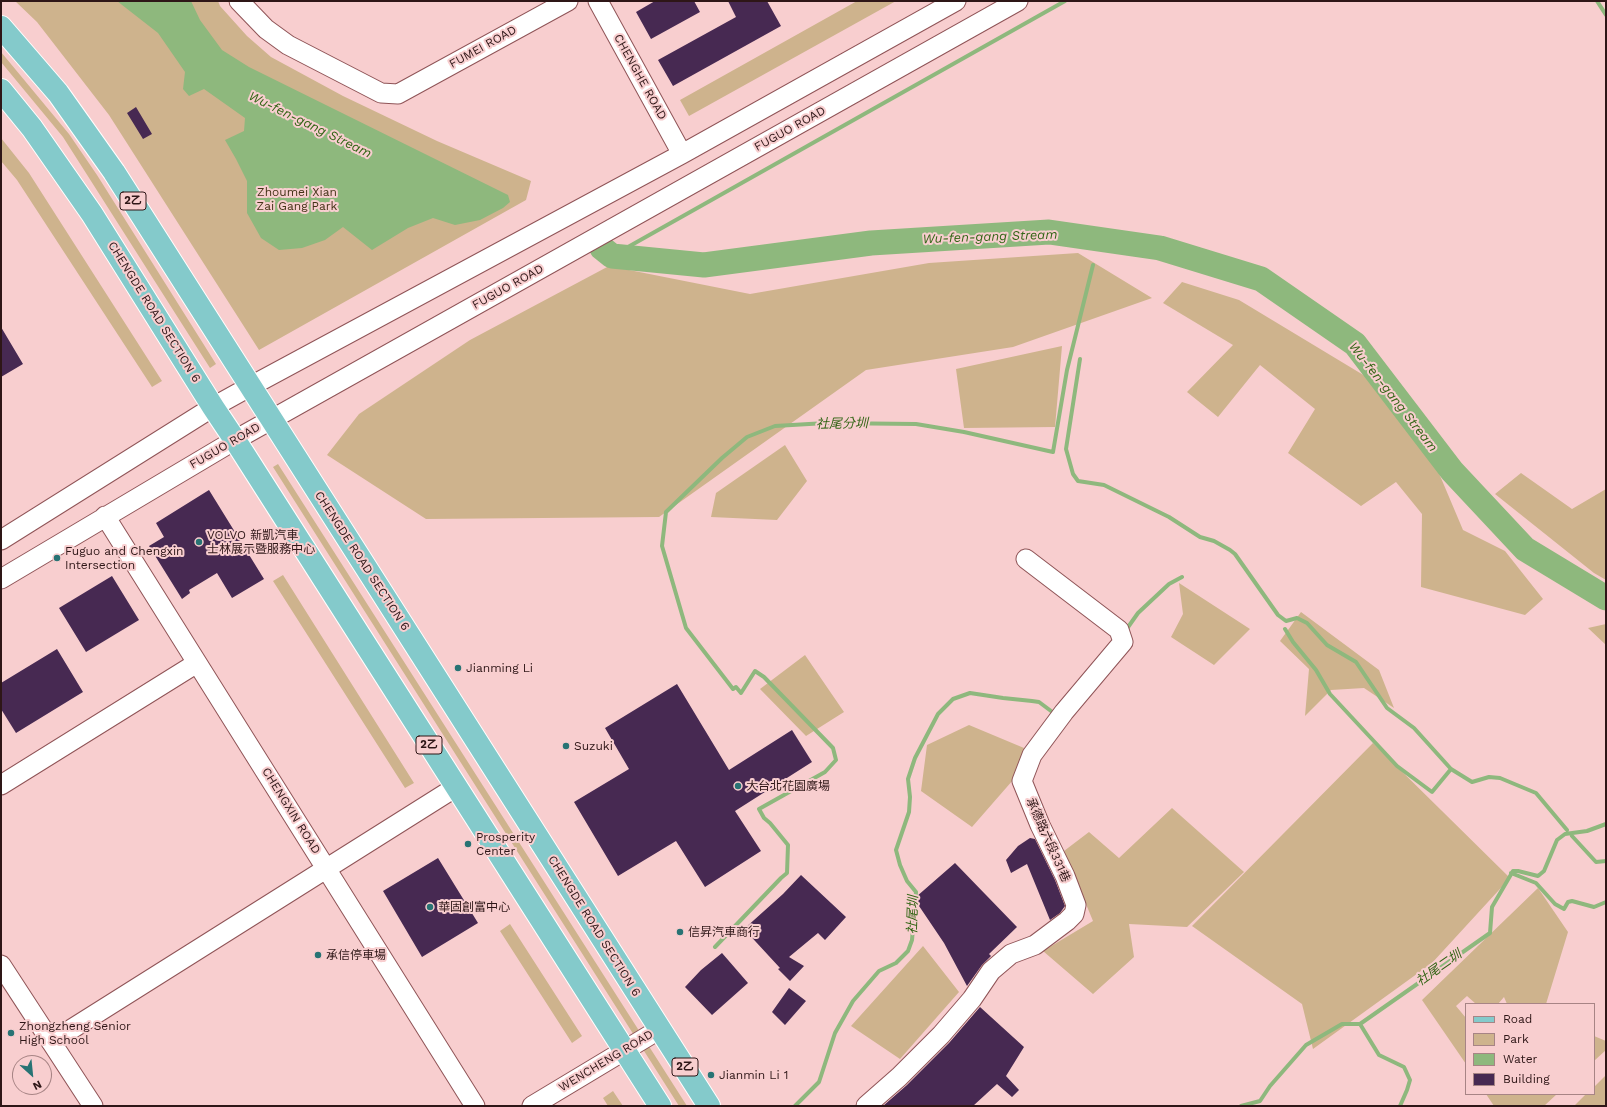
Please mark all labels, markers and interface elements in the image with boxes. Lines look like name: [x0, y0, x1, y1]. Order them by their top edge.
street label: FUMEI ROAD: [447, 23, 519, 71]
street label: CHENGHE ROAD: [610, 32, 670, 122]
water label: Wu-fen-gang Stream: [246, 88, 374, 162]
street label: FUGUO ROAD: [752, 103, 828, 155]
park label: Zhoumei Xian Zai Gang Park: [257, 185, 337, 213]
road number: 2乙: [120, 192, 146, 210]
water label: Wu-fen-gang Stream: [922, 227, 1058, 247]
street label: CHENGDE ROAD SECTION 6: [105, 239, 203, 385]
street label: FUGUO ROAD: [470, 261, 546, 313]
water label: Wu-fen-gang Stream: [1345, 339, 1441, 455]
water label: 社尾分圳: [816, 416, 868, 432]
street label: FUGUO ROAD: [187, 420, 263, 472]
street label: CHENGDE ROAD SECTION 6: [312, 489, 412, 633]
place label: VOLVO 新凱汽車 士林展示暨服務中心: [207, 528, 315, 556]
marker: VOLVO 新凱汽車 士林展示暨服務中心: [194, 537, 204, 547]
place label: Fuguo and Chengxin Intersection: [65, 544, 184, 572]
marker: Fuguo and Chengxin Intersection: [52, 553, 62, 563]
place label: Jianming Li: [466, 661, 533, 675]
marker: Jianming Li: [453, 663, 463, 673]
road number: 2乙: [416, 736, 442, 754]
place label: Suzuki: [574, 739, 613, 753]
marker: Suzuki: [561, 741, 571, 751]
street label: CHENGXIN ROAD: [259, 765, 323, 857]
place label: 大台北花園廣場: [746, 779, 830, 793]
marker: 大台北花園廣場: [733, 781, 743, 791]
street label: 承德路六段331巷: [1023, 796, 1073, 884]
place label: Prosperity Center: [476, 830, 535, 858]
marker: Prosperity Center: [463, 839, 473, 849]
street label: CHENGDE ROAD SECTION 6: [545, 853, 643, 999]
water label: 社尾圳: [905, 895, 921, 935]
place label: 華固創富中心: [438, 900, 510, 914]
marker: 華固創富中心: [425, 902, 435, 912]
place label: 信昇汽車商行: [688, 925, 760, 939]
marker: 信昇汽車商行: [675, 927, 685, 937]
water label: 社尾二圳: [1413, 947, 1465, 989]
place label: 承信停車場: [326, 948, 386, 962]
marker: 承信停車場: [313, 950, 323, 960]
legend: [1465, 1003, 1595, 1095]
text: Road: [1503, 1012, 1532, 1026]
place label: Zhongzheng Senior High School: [19, 1019, 131, 1047]
street label: WENCHENG ROAD: [556, 1027, 656, 1095]
marker: Zhongzheng Senior High School: [6, 1028, 16, 1038]
text: Park: [1503, 1032, 1529, 1046]
text: Water: [1503, 1052, 1537, 1066]
north arrow: [12, 1055, 52, 1095]
road number: 2乙: [672, 1058, 698, 1076]
place label: Jianmin Li 1: [719, 1068, 788, 1082]
marker: Jianmin Li 1: [706, 1070, 716, 1080]
text: Building: [1503, 1072, 1550, 1086]
text: N: [31, 1078, 44, 1093]

